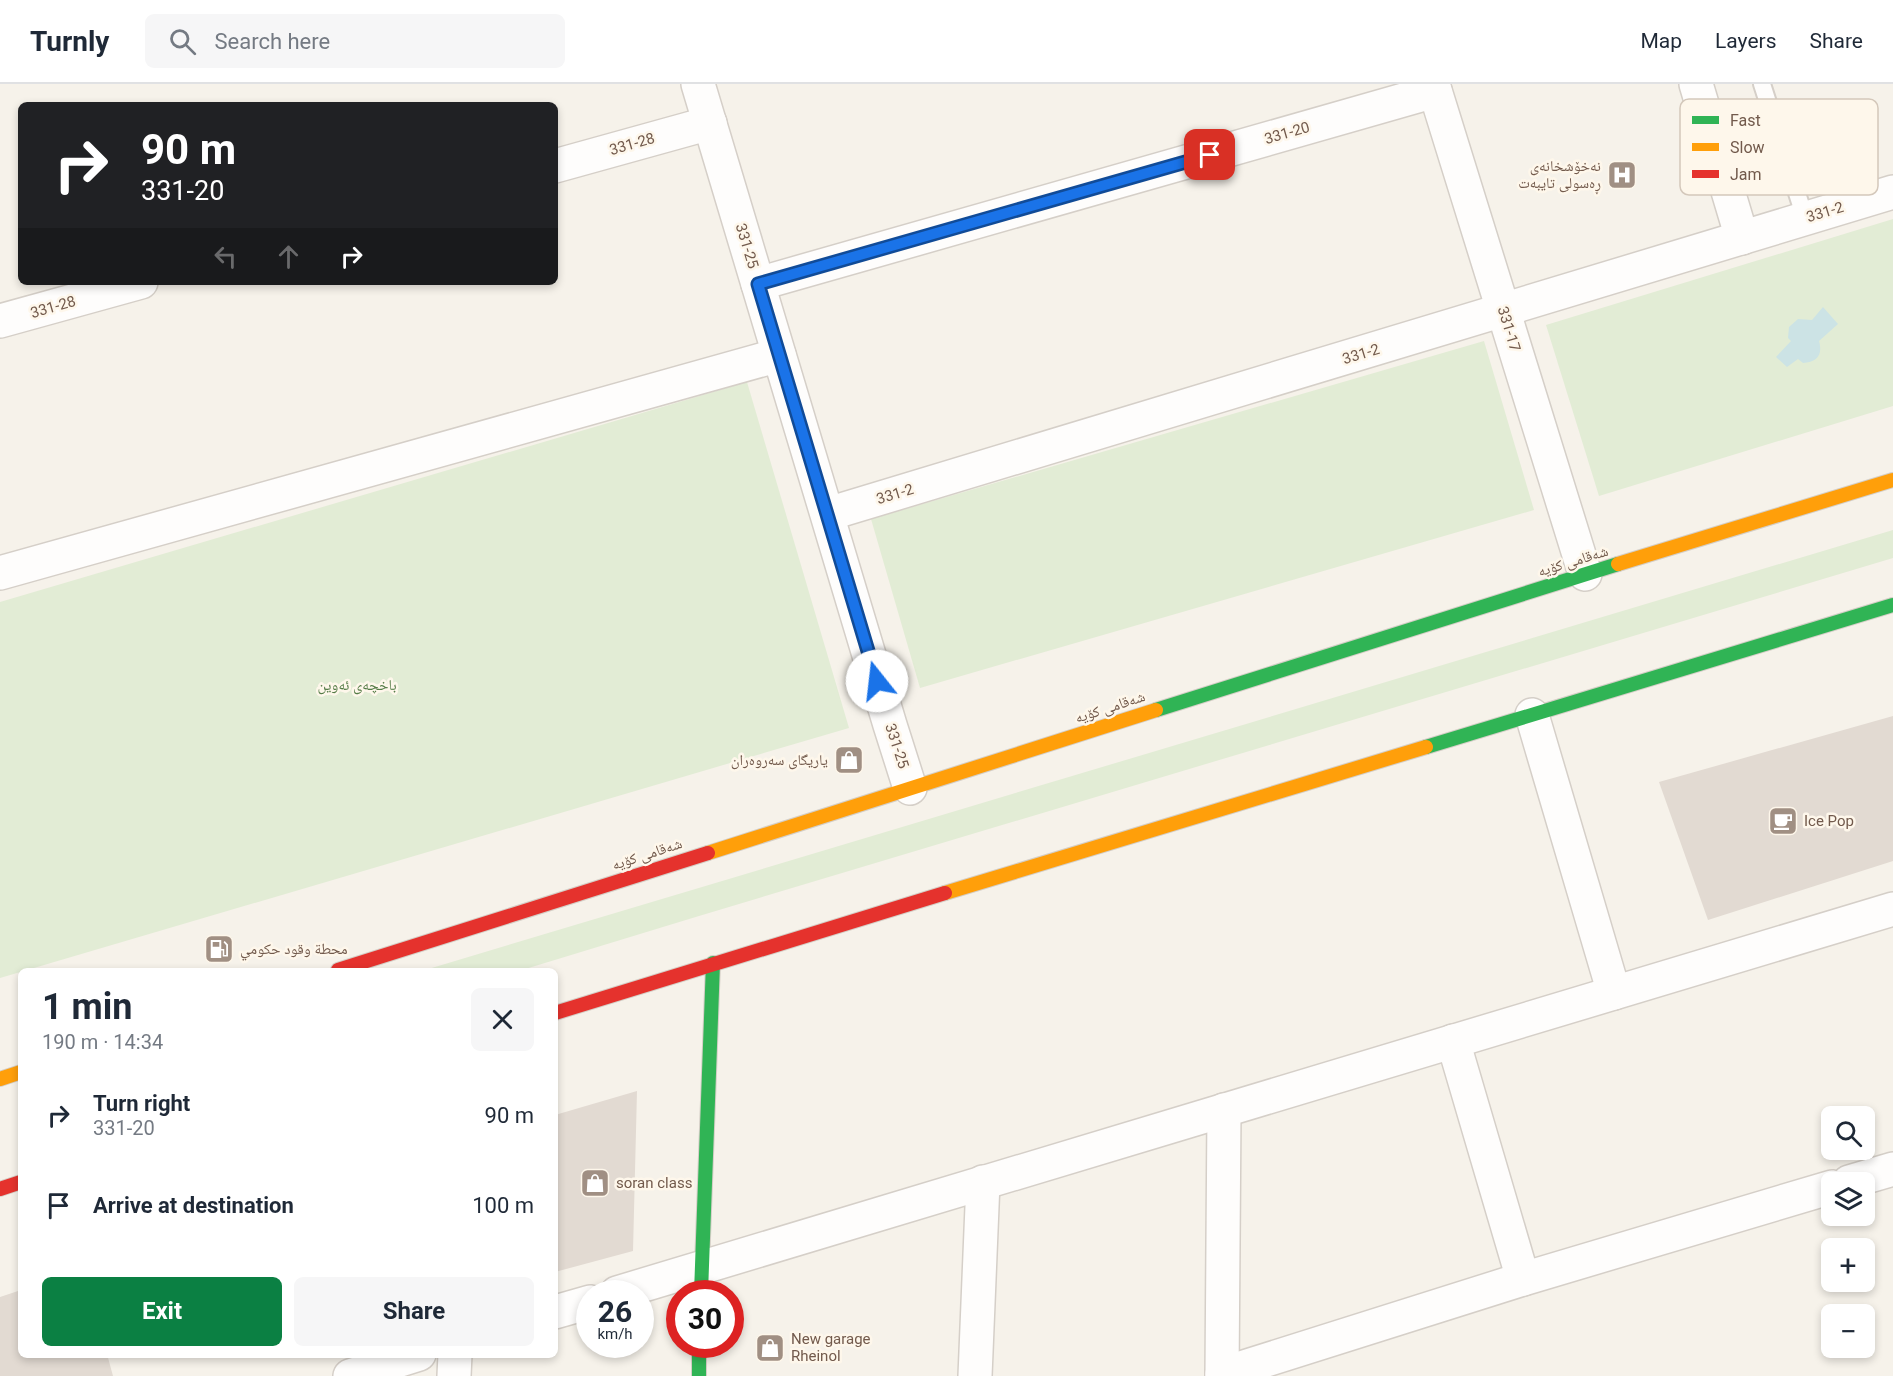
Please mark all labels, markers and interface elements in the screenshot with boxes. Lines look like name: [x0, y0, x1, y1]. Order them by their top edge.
search box: [145, 14, 565, 68]
text: Turnly: [30, 25, 109, 58]
icon: search: [166, 25, 199, 58]
text: Search here: [214, 29, 330, 54]
text: Map: [1640, 29, 1682, 53]
text: Layers: [1715, 29, 1776, 53]
text: Share: [1809, 29, 1863, 53]
legend: [1680, 99, 1878, 195]
text: Fast: [1730, 111, 1761, 130]
street label: 331-20: [1262, 118, 1312, 148]
text: 90 m: [141, 125, 236, 174]
icon: right: [42, 126, 120, 204]
street label: 331-28: [607, 129, 657, 159]
pin: [1184, 129, 1235, 180]
icon: arrive: [1193, 138, 1226, 171]
text: Slow: [1730, 138, 1765, 157]
place label: نەخۆشخانەی ڕەسولی تایبەت: [1518, 157, 1601, 195]
hospital icon: نەخۆشخانەی ڕەسولی تایبەت: [1606, 159, 1638, 191]
text: Jam: [1730, 165, 1762, 184]
text: 331-20: [141, 175, 224, 207]
street label: 331-2: [1804, 198, 1846, 226]
street label: 331-25: [732, 221, 762, 271]
icon: left: [209, 240, 242, 273]
icon: ahead: [272, 240, 305, 273]
icon: right: [335, 240, 368, 273]
street label: 331-28: [28, 292, 78, 322]
street label: 331-17: [1494, 304, 1524, 354]
street label: 331-2: [1340, 340, 1382, 368]
street label: 331-2: [874, 480, 916, 508]
street label: شەقامی کۆیە: [1536, 542, 1611, 581]
position arrow: [845, 649, 909, 713]
park label: باخچەی ئەوین: [317, 676, 397, 695]
street label: شەقامی کۆیە: [1073, 687, 1148, 728]
street label: 331-25: [881, 721, 913, 771]
shop icon: یاریگای سەروەران: [833, 744, 865, 776]
place label: یاریگای سەروەران: [731, 751, 828, 770]
cafe icon: Ice Pop: [1767, 805, 1799, 837]
place label: Ice Pop: [1804, 812, 1854, 830]
street label: شەقامی کۆیە: [610, 834, 685, 875]
fuel station icon: محطة وقود حكومي: [203, 933, 235, 965]
place label: محطة وقود حكومي: [240, 940, 348, 961]
text: 1 min: [42, 986, 133, 1028]
button: close: [471, 988, 534, 1051]
text: 190 m · 14:34: [42, 1030, 163, 1054]
text: Turn right: [93, 1091, 190, 1116]
icon: right: [42, 1099, 75, 1132]
text: 90 m: [485, 1103, 534, 1128]
map controls: [1821, 1106, 1875, 1358]
button: search: [1821, 1106, 1875, 1160]
text: 331-20: [93, 1116, 155, 1140]
shop icon: soran class: [579, 1167, 611, 1199]
button: layers: [1821, 1172, 1875, 1226]
place label: soran class: [616, 1174, 692, 1192]
icon: arrive: [42, 1189, 75, 1222]
text: Arrive at destination: [93, 1193, 294, 1218]
text: 100 m: [472, 1193, 534, 1218]
button: +: [1821, 1238, 1875, 1292]
button: Exit: [42, 1277, 282, 1346]
button: Share: [294, 1277, 534, 1346]
speed limit sign: 30: [666, 1280, 744, 1358]
text: 26: [598, 1294, 632, 1329]
button: −: [1821, 1304, 1875, 1358]
text: km/h: [597, 1325, 633, 1343]
place label: New garage Rheinol: [791, 1330, 871, 1365]
shop icon: New garage Rheinol: [754, 1332, 786, 1364]

